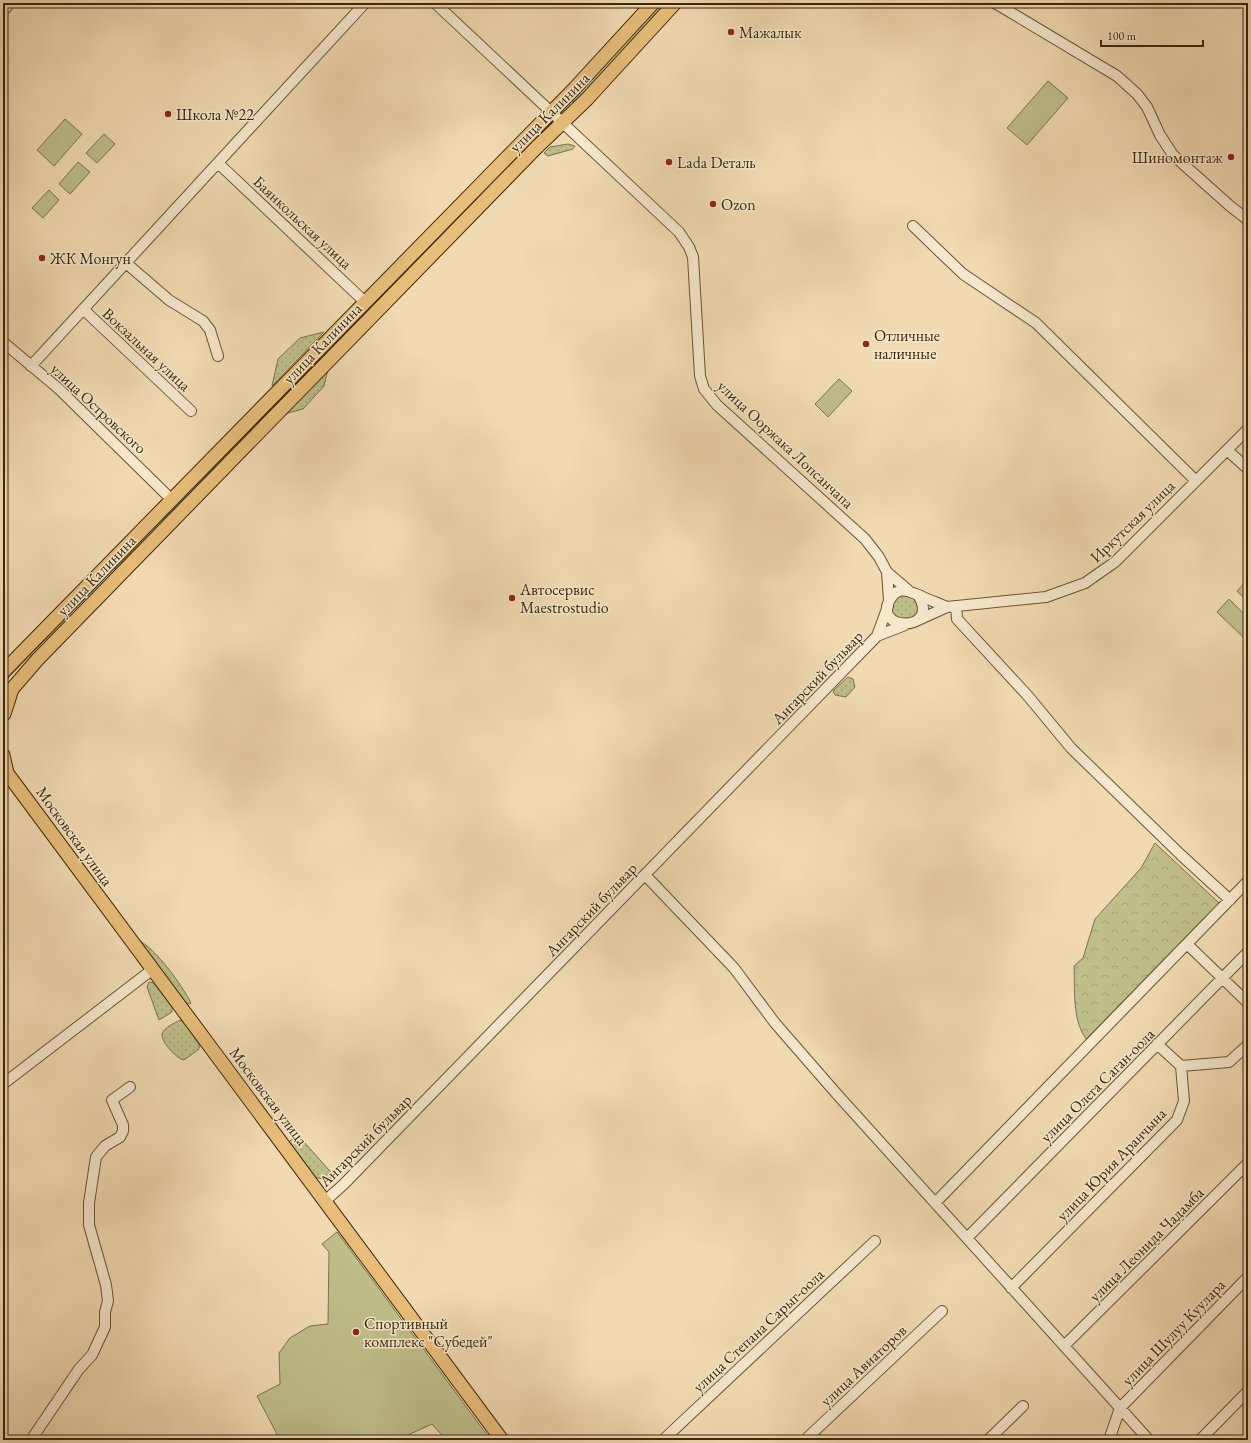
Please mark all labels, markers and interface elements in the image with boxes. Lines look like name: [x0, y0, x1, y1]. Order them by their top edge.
place label: Мажалык: [739, 22, 802, 43]
scale bar: [1101, 22, 1203, 48]
marker: Мажалык: [726, 27, 736, 37]
text: 100 m: [1107, 28, 1137, 44]
street label: улица Калинина: [505, 67, 594, 157]
place label: Школа №22: [176, 104, 254, 125]
marker: Школа №22: [163, 109, 173, 119]
place label: Шиномонтаж: [1132, 147, 1223, 168]
place label: Lada Dеталь: [677, 152, 756, 173]
marker: Шиномонтаж: [1226, 152, 1236, 162]
marker: Lada Dеталь: [664, 157, 674, 167]
street label: Баянкольская улица: [249, 171, 357, 274]
place label: Ozon: [721, 194, 756, 215]
marker: Ozon: [708, 199, 718, 209]
place label: ЖК Монгун: [49, 248, 131, 269]
marker: ЖК Монгун: [37, 253, 47, 263]
street label: улица Калинина: [278, 298, 367, 388]
street label: Вокзальная улица: [98, 303, 196, 396]
place label: Отличные наличные: [874, 325, 940, 364]
marker: Отличные наличные: [861, 339, 871, 349]
street label: улица Островского: [46, 358, 151, 458]
street label: улица Ооржака Лопсанчапа: [713, 376, 859, 514]
street label: Иркутская улица: [1085, 475, 1180, 567]
street label: улица Калинина: [52, 530, 141, 620]
place label: Автосервис Maestrostudio: [519, 579, 609, 618]
marker: Автосервис Maestrostudio: [507, 593, 517, 603]
street label: Ангарский бульвар: [766, 626, 868, 730]
street label: Московская улица: [31, 782, 118, 891]
street label: Ангарский бульвар: [540, 858, 642, 962]
street label: улица Олега Саган-оола: [1036, 1023, 1160, 1147]
street label: Московская улица: [225, 1043, 313, 1150]
street label: Ангарский бульвар: [314, 1089, 416, 1192]
street label: улица Юрия Аранчына: [1052, 1103, 1171, 1225]
street label: улица Леонида Чадамба: [1084, 1182, 1209, 1306]
street label: улица Степана Сарыг-оола: [688, 1263, 829, 1397]
street label: улица Шулуу Куулара: [1117, 1274, 1230, 1390]
place label: Спортивный комплекс "Субедей": [364, 1313, 493, 1352]
street label: улица Авиаторов: [816, 1320, 911, 1411]
marker: Спортивный комплекс "Субедей": [351, 1327, 361, 1337]

